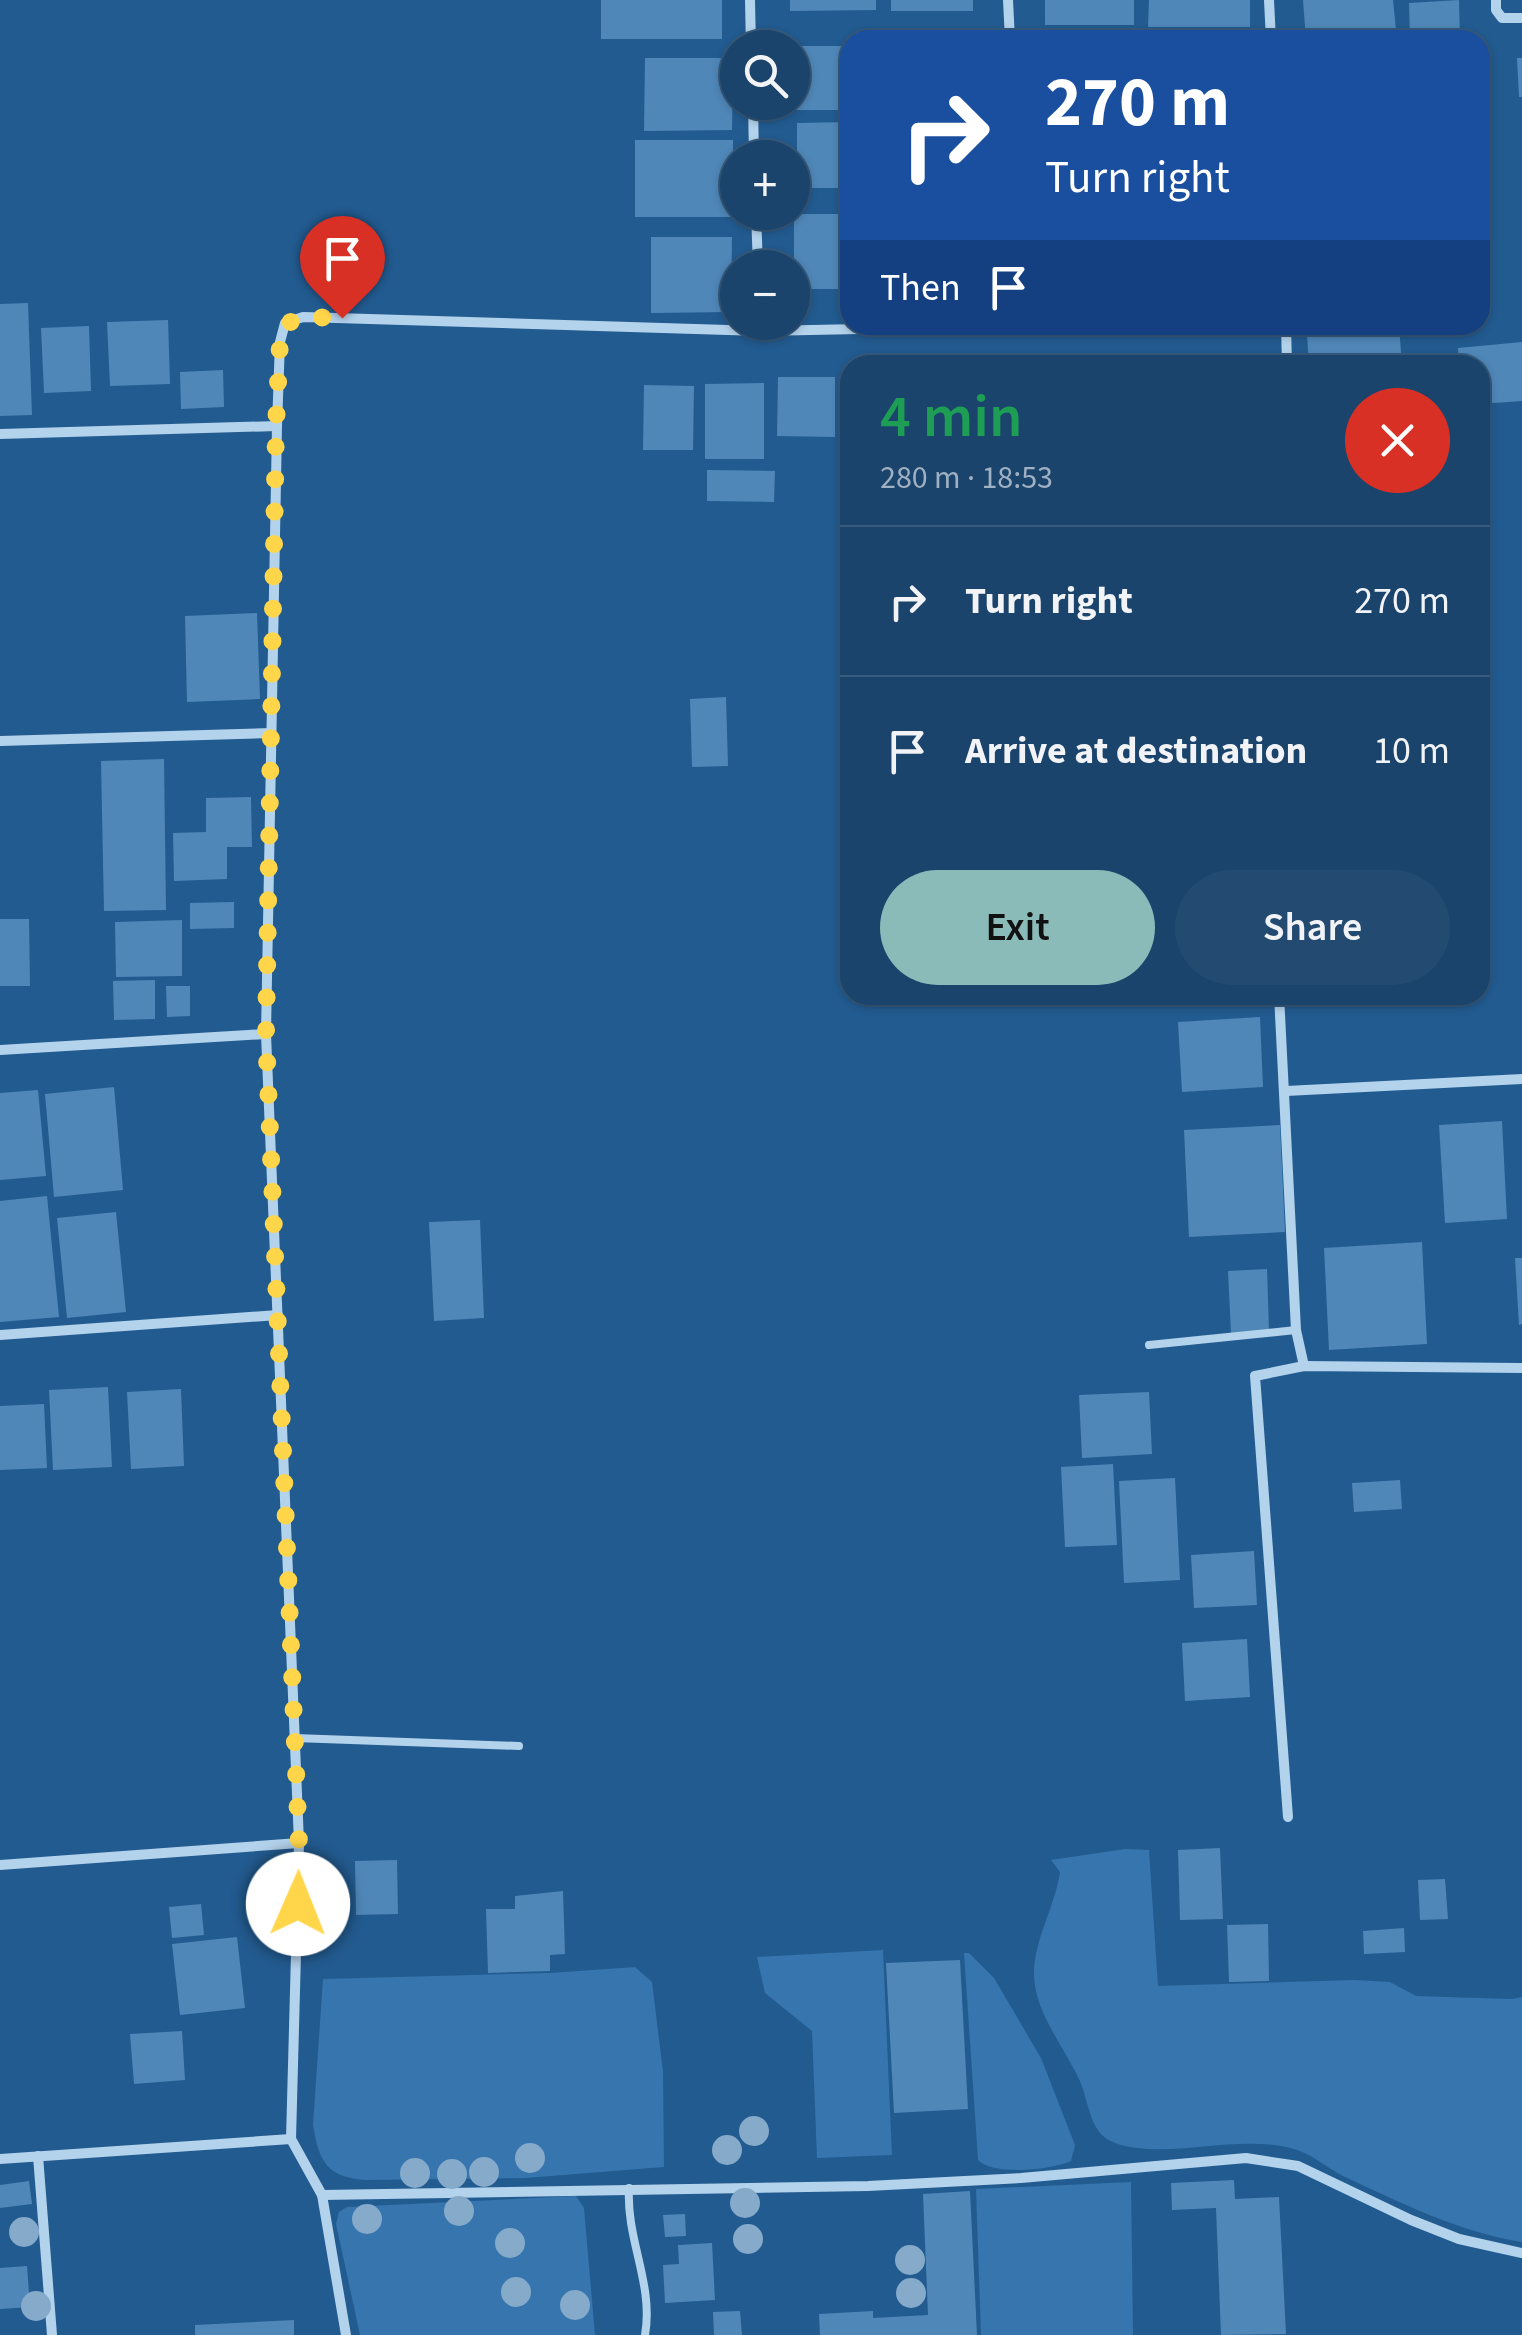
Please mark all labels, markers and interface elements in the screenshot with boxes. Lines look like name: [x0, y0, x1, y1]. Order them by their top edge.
map controls: [720, 30, 810, 340]
button: search: [720, 30, 810, 120]
text: 270 m: [1045, 53, 1230, 153]
icon: right: [880, 70, 1010, 200]
button: +: [720, 140, 810, 230]
text: Turn right: [1045, 146, 1230, 210]
pin: [300, 216, 385, 319]
icon: arrive: [315, 231, 370, 286]
button: −: [720, 250, 810, 340]
icon: arrive: [981, 260, 1036, 315]
text: Then: [880, 261, 961, 315]
text: 4 min: [880, 375, 1023, 460]
button: close: [1345, 388, 1450, 493]
text: 280 m · 18:53: [880, 455, 1053, 501]
icon: right: [880, 574, 935, 629]
text: Turn right: [965, 574, 1133, 628]
text: 270 m: [1354, 574, 1450, 628]
icon: arrive: [880, 724, 935, 779]
text: Arrive at destination: [965, 724, 1307, 778]
text: 10 m: [1373, 724, 1450, 778]
button: Exit: [880, 870, 1155, 985]
button: Share: [1175, 870, 1450, 985]
position arrow: [246, 1852, 350, 1956]

